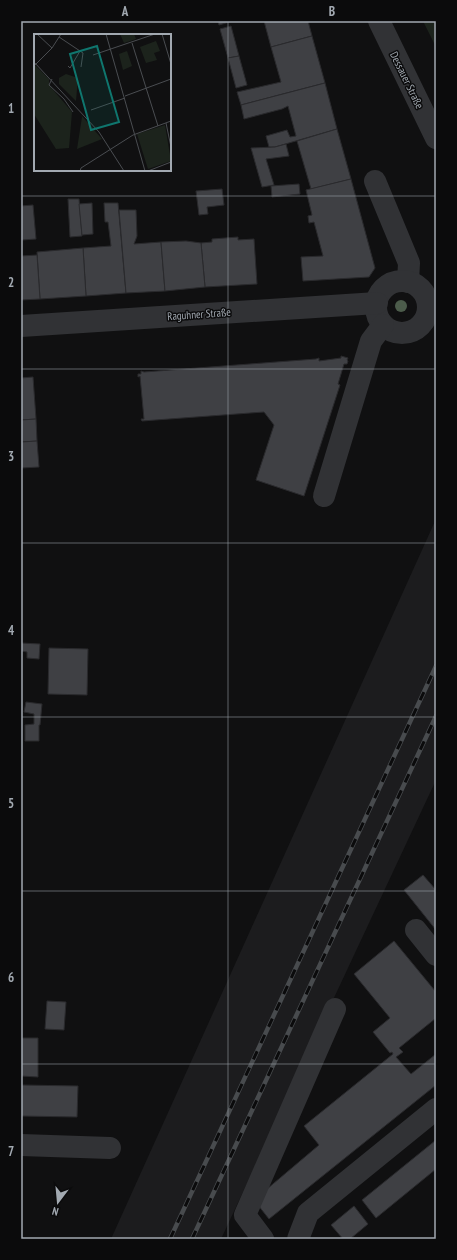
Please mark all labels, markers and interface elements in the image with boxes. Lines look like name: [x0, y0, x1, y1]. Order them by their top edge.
text: A: [121, 3, 129, 20]
text: B: [329, 3, 335, 20]
inset map: [34, 34, 171, 171]
street label: Dessauer Straße: [387, 49, 427, 111]
text: 1: [8, 100, 14, 117]
text: 2: [8, 274, 14, 291]
street label: Raguhner Straße: [167, 305, 232, 323]
text: 3: [8, 448, 14, 465]
text: 4: [8, 622, 15, 639]
text: 5: [8, 795, 14, 812]
text: 6: [8, 969, 14, 986]
text: 7: [8, 1143, 14, 1160]
north arrow: [38, 1182, 78, 1222]
text: N: [50, 1204, 60, 1219]

